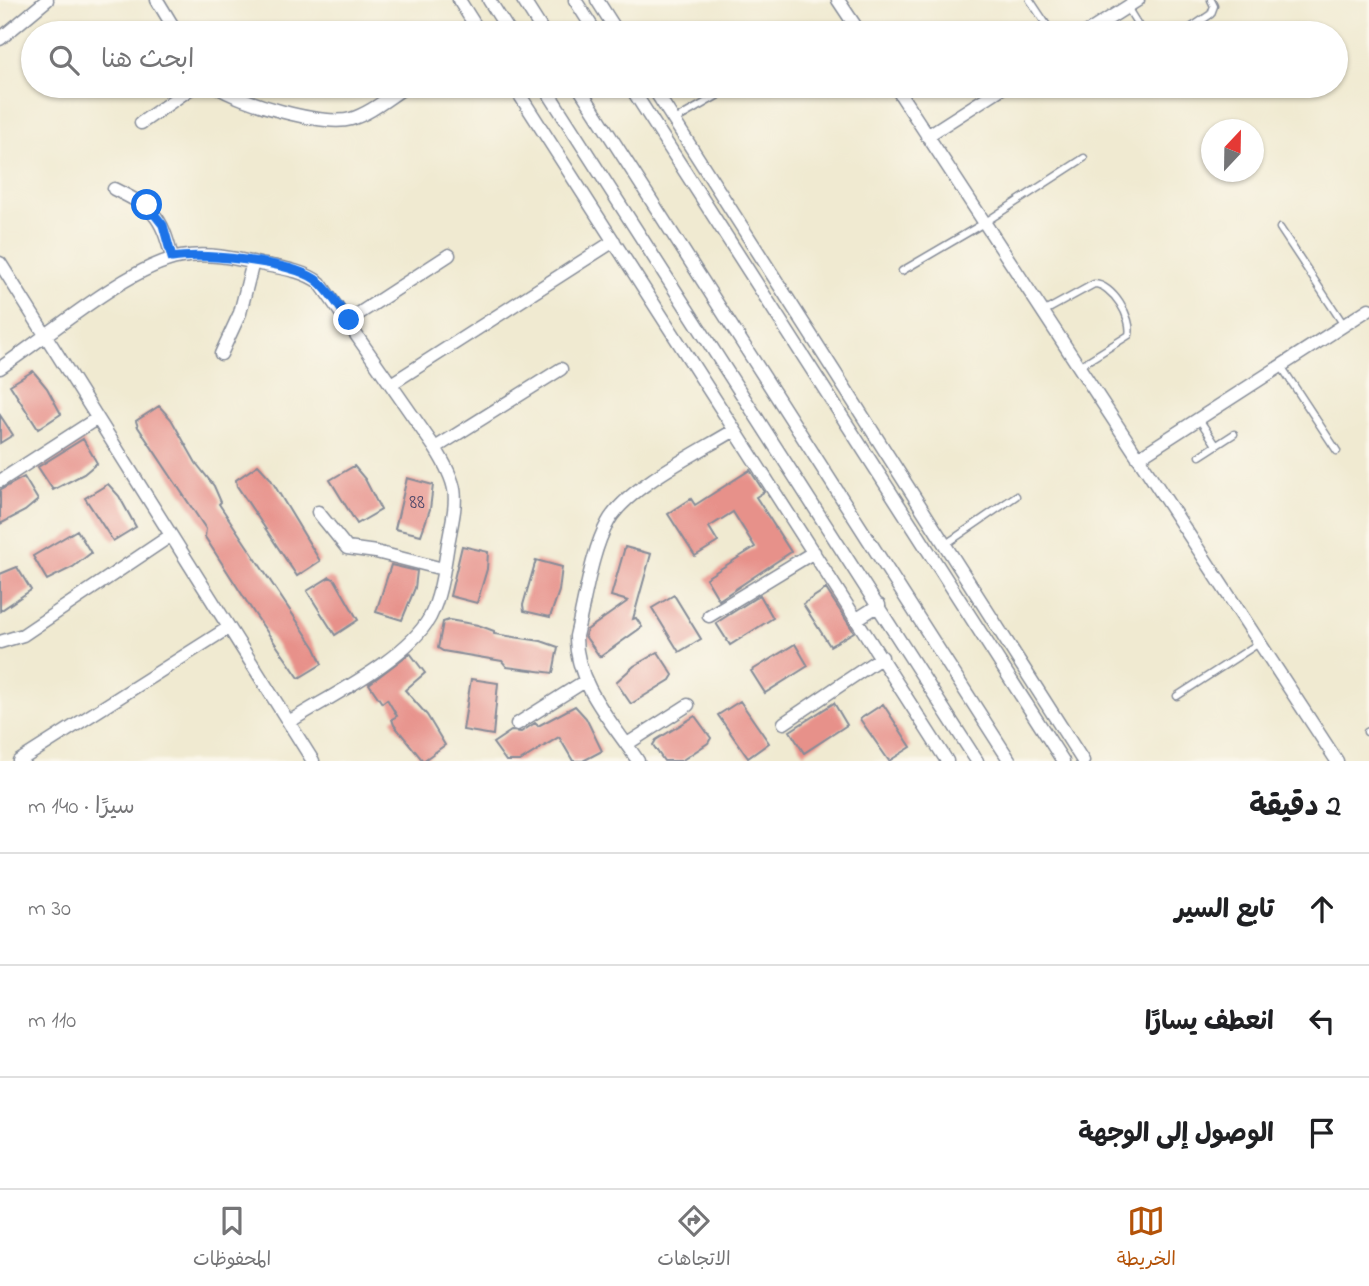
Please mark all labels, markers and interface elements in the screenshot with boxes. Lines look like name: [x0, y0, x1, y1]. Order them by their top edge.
search box: [21, 21, 1348, 98]
icon: search: [45, 41, 83, 79]
text: ابحث هنا: [101, 42, 194, 80]
north arrow: [1201, 119, 1264, 182]
route start: [131, 189, 162, 220]
route end: [333, 304, 364, 335]
house number: 88: [409, 488, 425, 518]
text: 2 دقيقة: [1249, 786, 1341, 830]
text: سيرًا · 140 m: [28, 791, 135, 824]
icon: ahead: [1303, 890, 1341, 928]
text: تابع السير: [1175, 892, 1274, 930]
text: 30 m: [28, 893, 71, 926]
icon: left: [1303, 1002, 1341, 1040]
text: انعطف يسارًا: [1145, 1004, 1274, 1042]
text: 110 m: [28, 1005, 76, 1038]
icon: arrive: [1303, 1114, 1341, 1152]
text: الوصول إلى الوجهة: [1078, 1116, 1274, 1154]
tab: المحفوظات: [193, 1202, 271, 1275]
tab: الاتجاهات: [657, 1202, 731, 1275]
tab: الخريطة: [1117, 1202, 1176, 1275]

